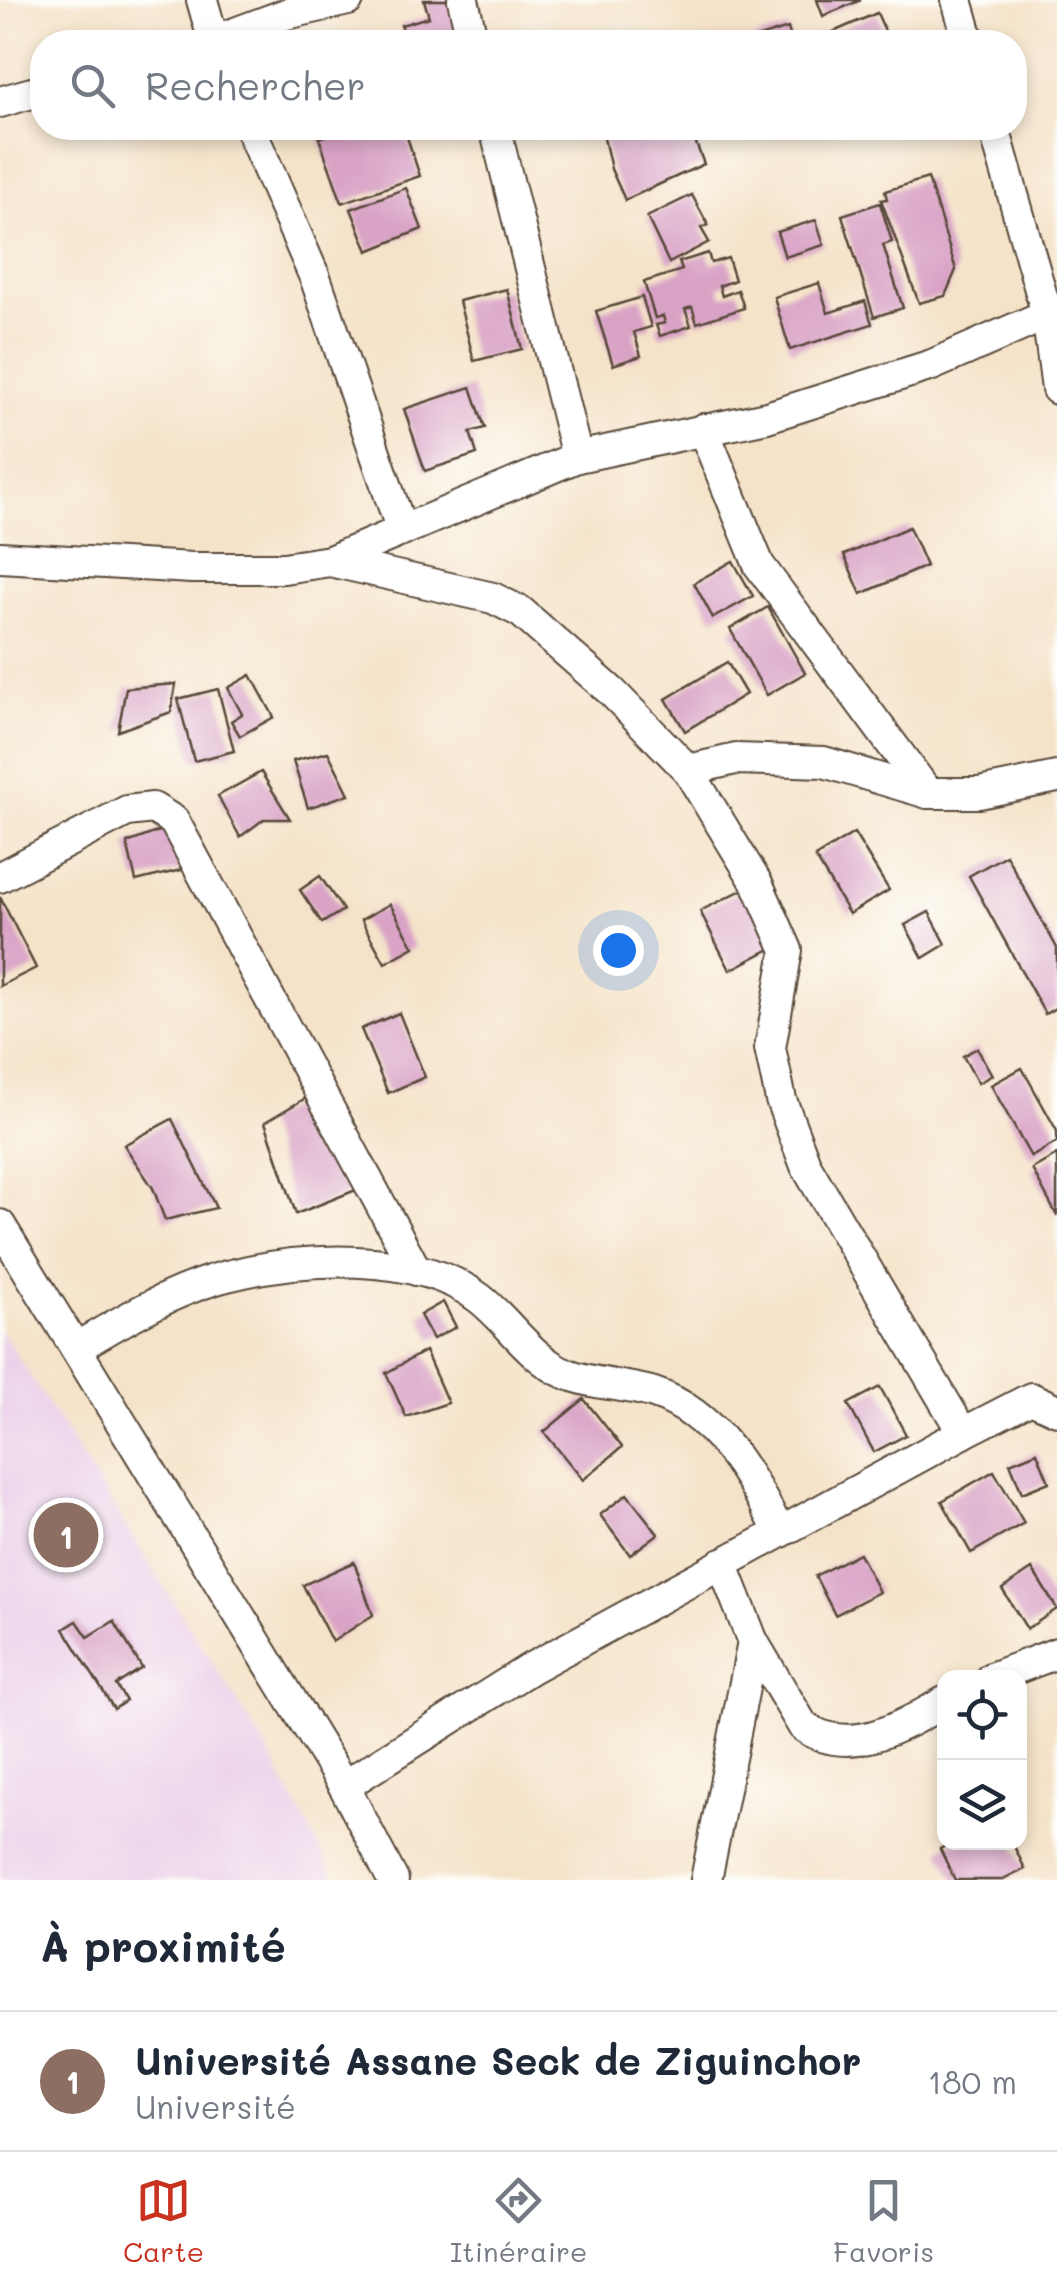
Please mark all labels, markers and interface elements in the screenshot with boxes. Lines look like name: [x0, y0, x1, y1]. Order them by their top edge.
search box: [30, 30, 1027, 140]
icon: search: [65, 58, 120, 113]
text: Rechercher: [145, 60, 366, 110]
your location: [593, 925, 644, 976]
pin: 1: [34, 1498, 98, 1572]
map controls: [937, 1670, 1027, 1850]
button: locate: [937, 1670, 1027, 1760]
button: layers: [937, 1760, 1027, 1850]
text: À proximité: [40, 1918, 286, 1973]
text: Université Assane Seck de Ziguinchor: [135, 2035, 861, 2085]
text: 1: [65, 2060, 80, 2102]
text: 180 m: [928, 2060, 1017, 2102]
text: Université: [135, 2085, 296, 2127]
tab: Carte: [123, 2173, 204, 2269]
tab: Itinéraire: [450, 2173, 587, 2269]
tab: Favoris: [833, 2173, 934, 2269]

